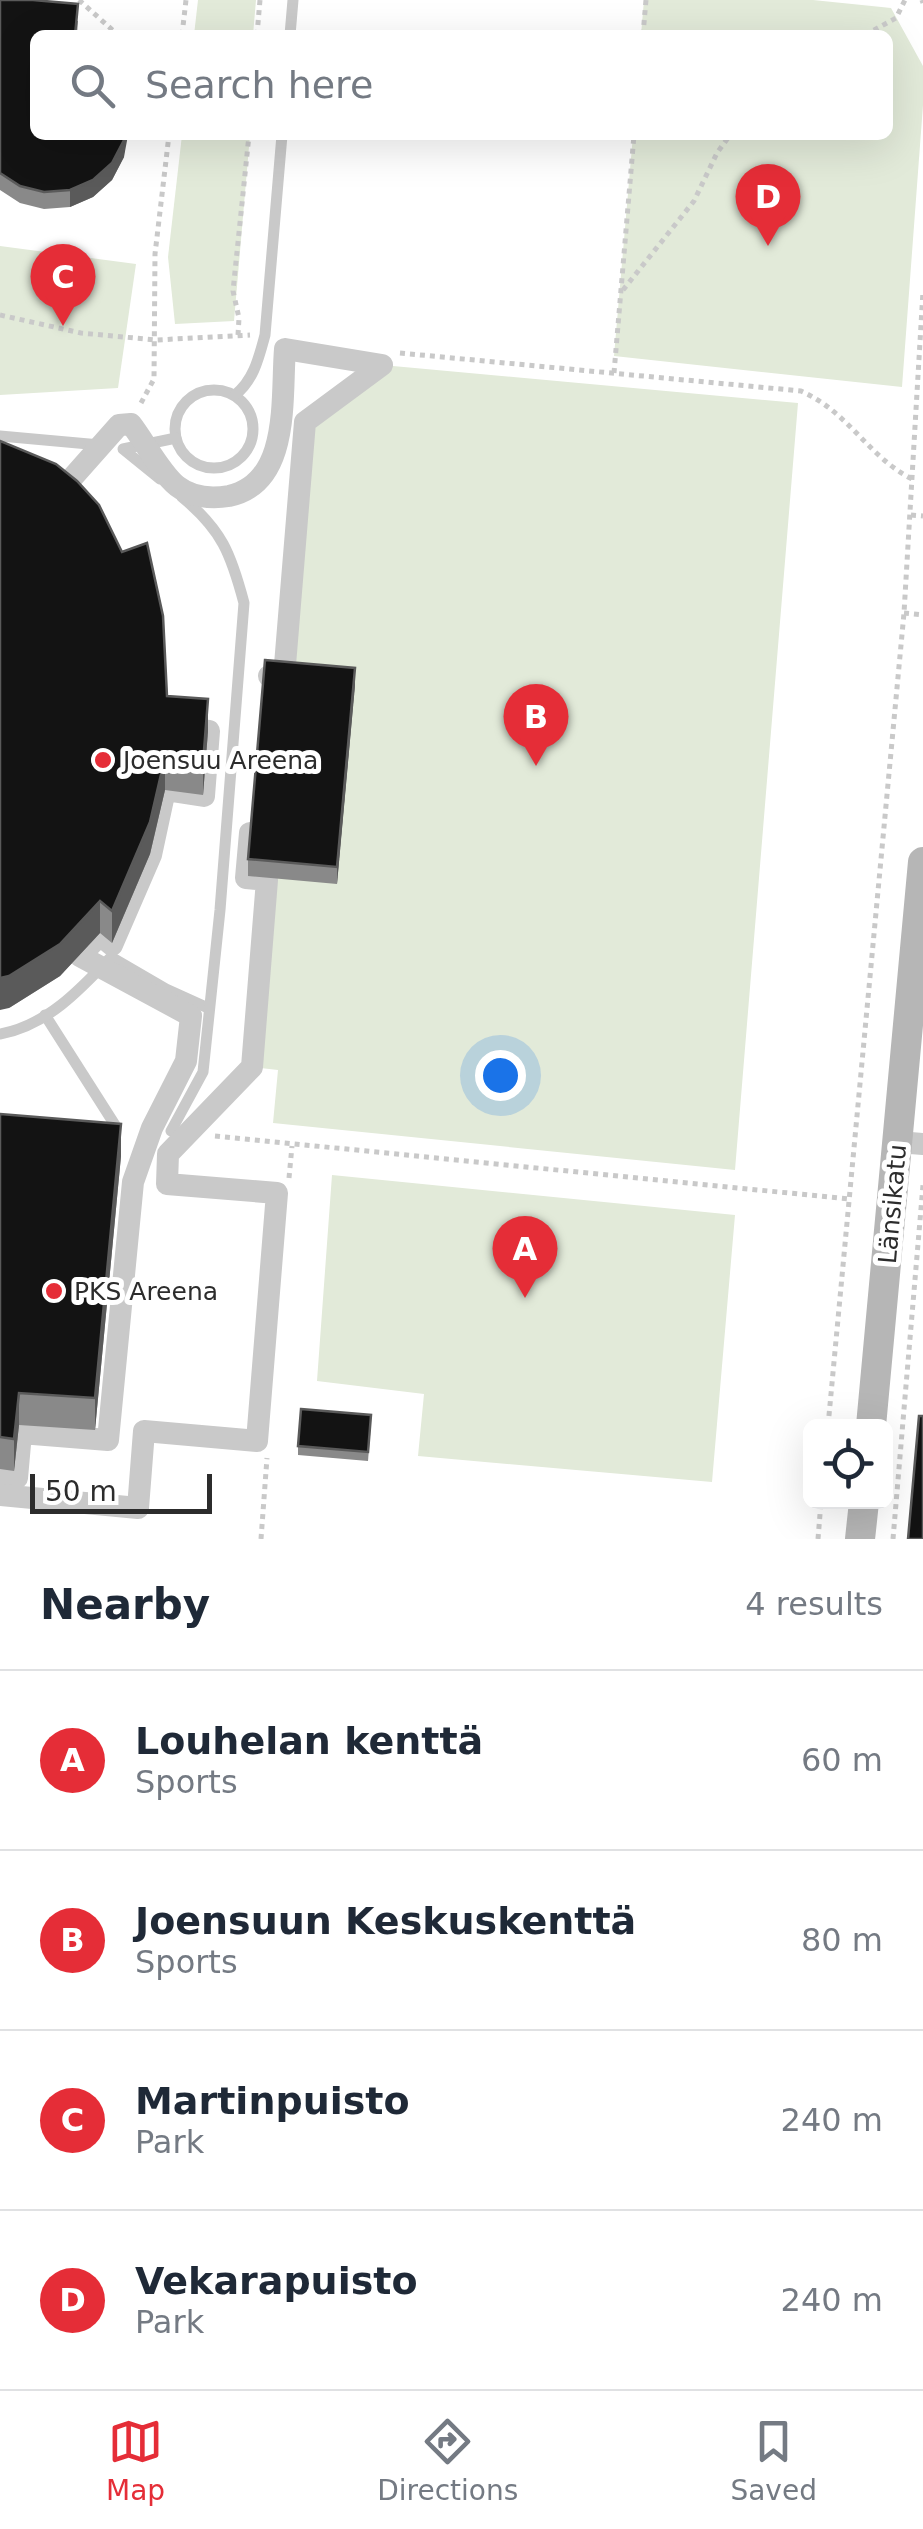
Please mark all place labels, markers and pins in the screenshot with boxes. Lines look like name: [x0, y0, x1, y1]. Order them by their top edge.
pin: D: [736, 164, 800, 246]
pin: C: [30, 244, 96, 326]
pin: B: [504, 684, 568, 766]
place label: Joensuu Areena: [121, 746, 318, 775]
marker: Joensuu Areena: [92, 749, 114, 771]
pin: A: [492, 1216, 558, 1298]
place label: PKS Areena: [74, 1277, 218, 1306]
marker: PKS Areena: [43, 1280, 65, 1302]

